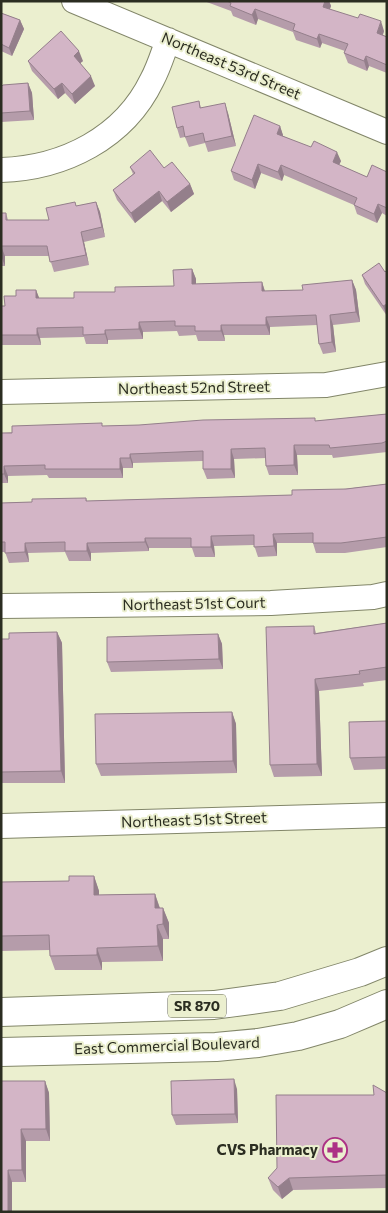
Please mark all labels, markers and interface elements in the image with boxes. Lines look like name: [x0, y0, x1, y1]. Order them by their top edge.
street label: Northeast 53rd Street: [159, 28, 304, 103]
street label: Northeast 52nd Street: [118, 377, 270, 397]
street label: Northeast 51st Court: [122, 593, 266, 613]
street label: Northeast 51st Street: [121, 807, 267, 831]
road number: SR 870: [168, 994, 226, 1018]
street label: East Commercial Boulevard: [74, 1033, 260, 1057]
pharmacy icon: CVS Pharmacy: [322, 1137, 348, 1163]
place label: CVS Pharmacy: [217, 1140, 319, 1158]

